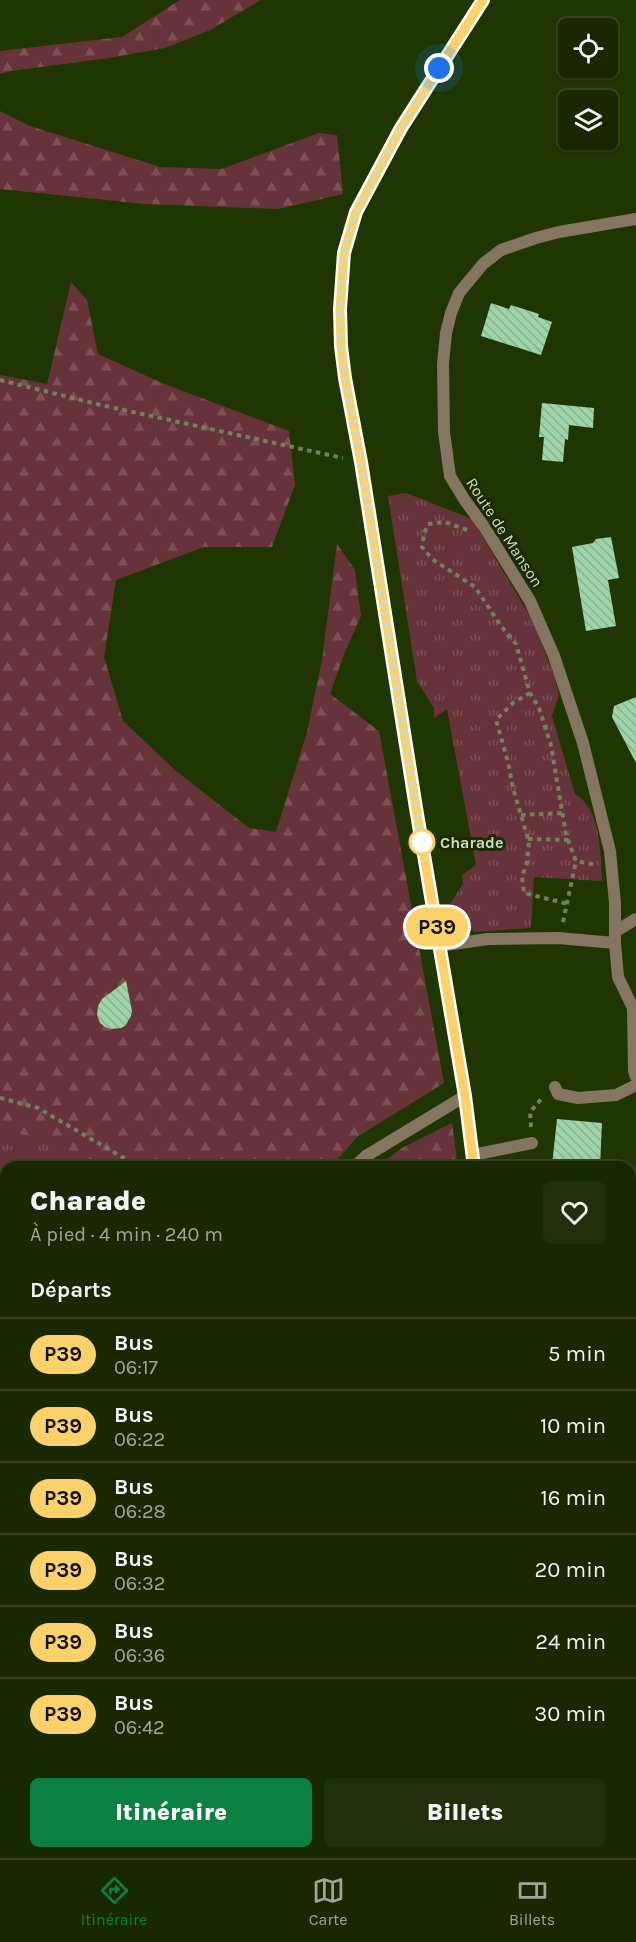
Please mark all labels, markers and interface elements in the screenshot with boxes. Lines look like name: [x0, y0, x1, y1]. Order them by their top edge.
map controls: [558, 18, 618, 150]
button: locate: [558, 18, 618, 78]
your location: [424, 53, 454, 83]
button: layers: [558, 90, 618, 150]
street label: Route de Manson: [462, 474, 547, 591]
marker: Charade: [409, 829, 435, 855]
place label: Charade: [440, 833, 503, 852]
line badge: P39: [402, 908, 472, 946]
text: P39: [418, 915, 456, 939]
button: heart: [543, 1181, 606, 1244]
text: Charade: [30, 1184, 146, 1217]
text: À pied · 4 min · 240 m: [30, 1223, 223, 1246]
text: Départs: [30, 1277, 112, 1303]
text: Bus: [114, 1330, 154, 1356]
text: 5 min: [548, 1341, 606, 1367]
text: P39: [44, 1342, 82, 1366]
text: 06:17: [114, 1356, 158, 1379]
text: Bus: [114, 1402, 154, 1428]
text: 10 min: [540, 1413, 606, 1439]
text: P39: [44, 1414, 82, 1438]
text: 06:22: [114, 1428, 165, 1451]
text: Bus: [114, 1474, 154, 1500]
text: 16 min: [540, 1485, 606, 1511]
text: P39: [44, 1486, 82, 1510]
text: 06:28: [114, 1500, 166, 1523]
text: Bus: [114, 1546, 154, 1572]
text: 20 min: [535, 1557, 606, 1583]
text: P39: [44, 1558, 82, 1582]
text: 06:32: [114, 1572, 165, 1595]
text: Bus: [114, 1618, 154, 1644]
text: 24 min: [535, 1629, 606, 1655]
text: P39: [44, 1630, 82, 1654]
text: 06:36: [114, 1644, 165, 1667]
text: Bus: [114, 1690, 154, 1716]
text: 30 min: [534, 1701, 606, 1727]
text: P39: [44, 1702, 82, 1726]
text: 06:42: [114, 1716, 165, 1739]
button: Itinéraire: [30, 1778, 312, 1847]
button: Billets: [324, 1778, 606, 1847]
tab: Itinéraire: [81, 1874, 147, 1929]
tab: Carte: [309, 1874, 347, 1929]
tab: Billets: [509, 1874, 555, 1929]

